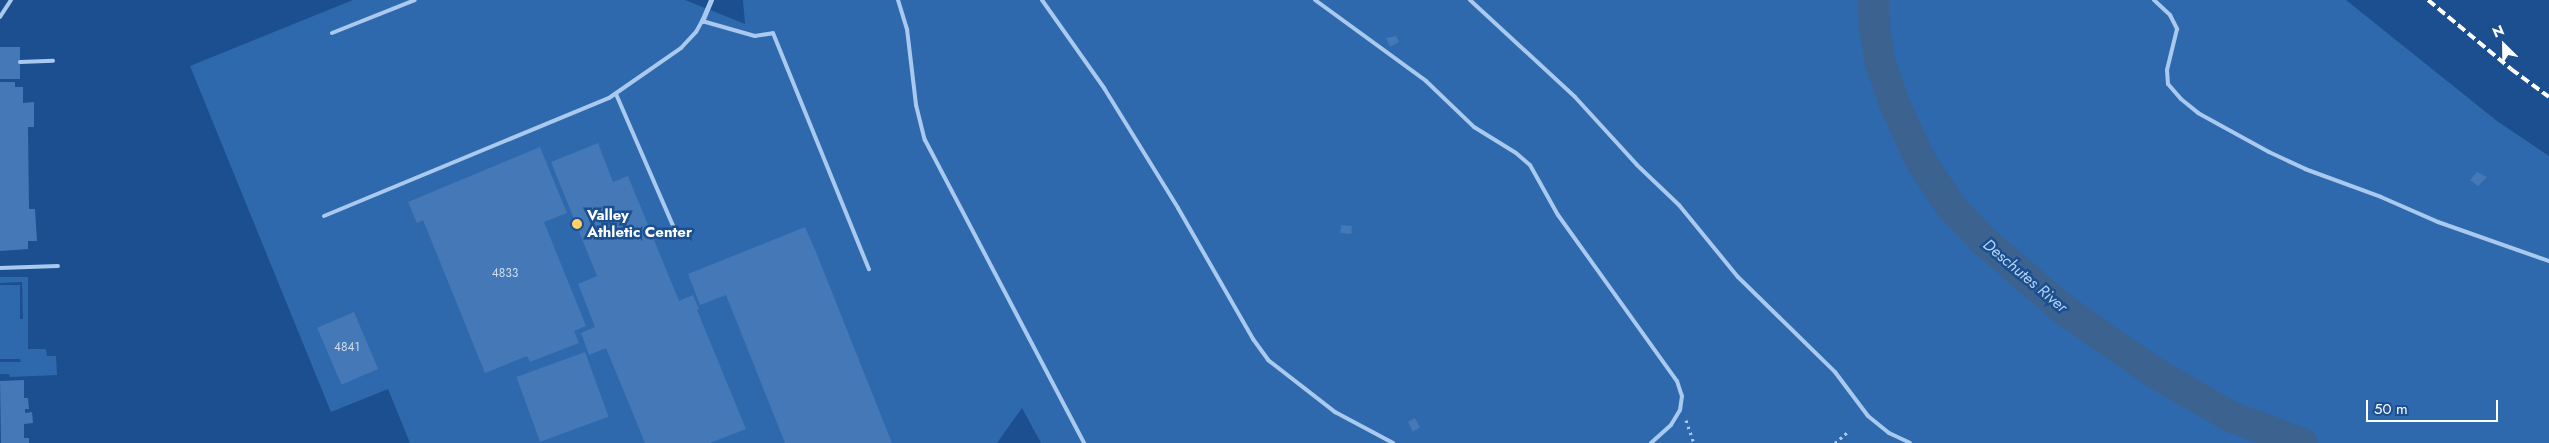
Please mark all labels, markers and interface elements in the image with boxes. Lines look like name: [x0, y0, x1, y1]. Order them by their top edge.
north arrow: [2479, 20, 2529, 70]
text: N: [2489, 20, 2507, 43]
place label: Valley Athletic Center: [587, 206, 692, 241]
marker: Valley Athletic Center: [571, 218, 583, 230]
water label: Deschutes River: [1979, 235, 2071, 317]
house number: 4833: [492, 267, 518, 281]
house number: 4841: [334, 341, 360, 355]
scale bar: [2369, 390, 2502, 422]
text: 50 m: [2374, 398, 2408, 420]

